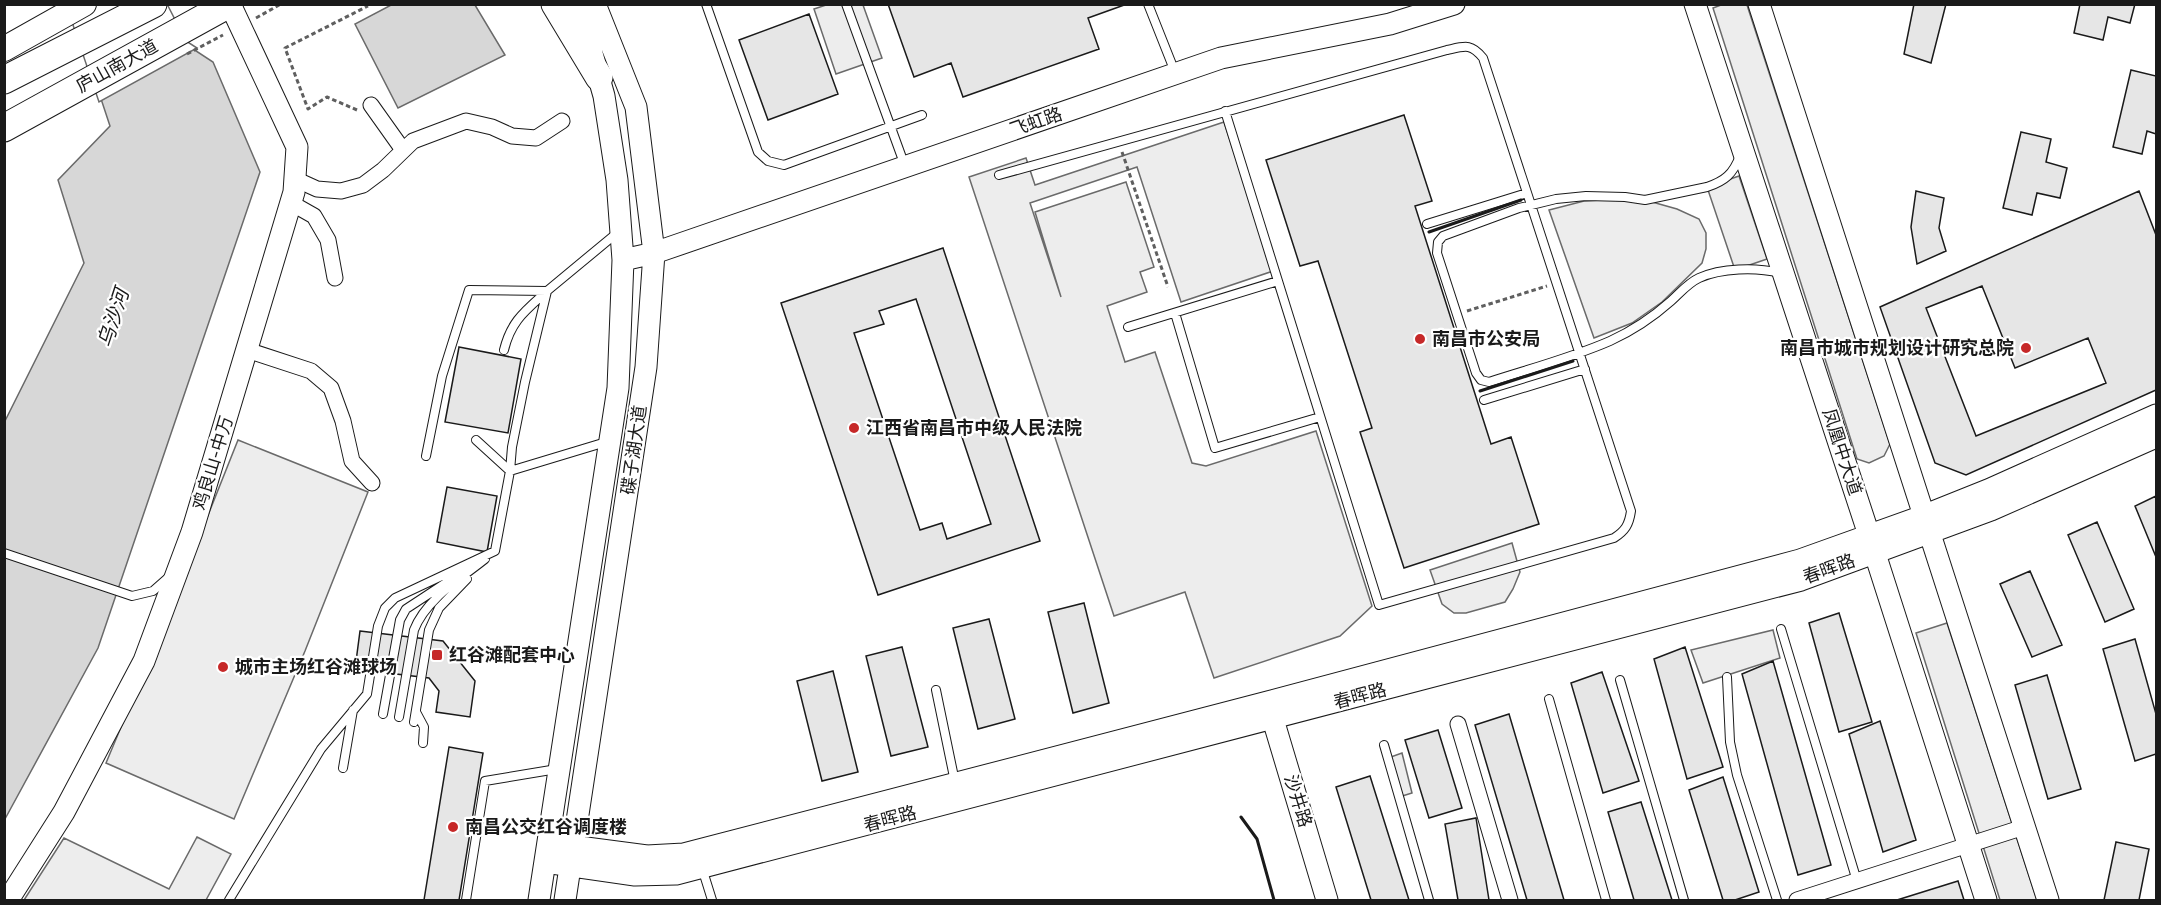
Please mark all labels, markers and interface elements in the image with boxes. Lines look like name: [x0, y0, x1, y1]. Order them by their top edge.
street label: 庐山南大道: [72, 35, 162, 97]
street label: 飞虹路: [1007, 103, 1065, 141]
water label: 乌沙河: [92, 282, 135, 350]
place label: 南昌市公安局: [1432, 328, 1540, 350]
marker: 南昌市公安局: [1413, 332, 1427, 346]
place label: 南昌市城市规划设计研究总院: [1780, 337, 2014, 359]
marker: 南昌市城市规划设计研究总院: [2019, 341, 2033, 355]
street label: 碟子湖大道: [617, 404, 651, 496]
street label: 凤凰中大道: [1818, 406, 1866, 498]
street label: 鸡良山-中万: [188, 413, 238, 513]
place label: 江西省南昌市中级人民法院: [866, 417, 1082, 439]
marker: 江西省南昌市中级人民法院: [847, 421, 861, 435]
street label: 春晖路: [1800, 549, 1858, 589]
place label: 红谷滩配套中心: [449, 644, 575, 666]
marker: 红谷滩配套中心: [430, 648, 444, 662]
place label: 城市主场红谷滩球场: [235, 656, 397, 678]
marker: 城市主场红谷滩球场: [216, 660, 230, 674]
street label: 春晖路: [1331, 678, 1389, 714]
street label: 沙井路: [1280, 772, 1316, 830]
street label: 春晖路: [861, 801, 919, 837]
place label: 南昌公交红谷调度楼: [465, 816, 627, 838]
marker: 南昌公交红谷调度楼: [446, 820, 460, 834]

